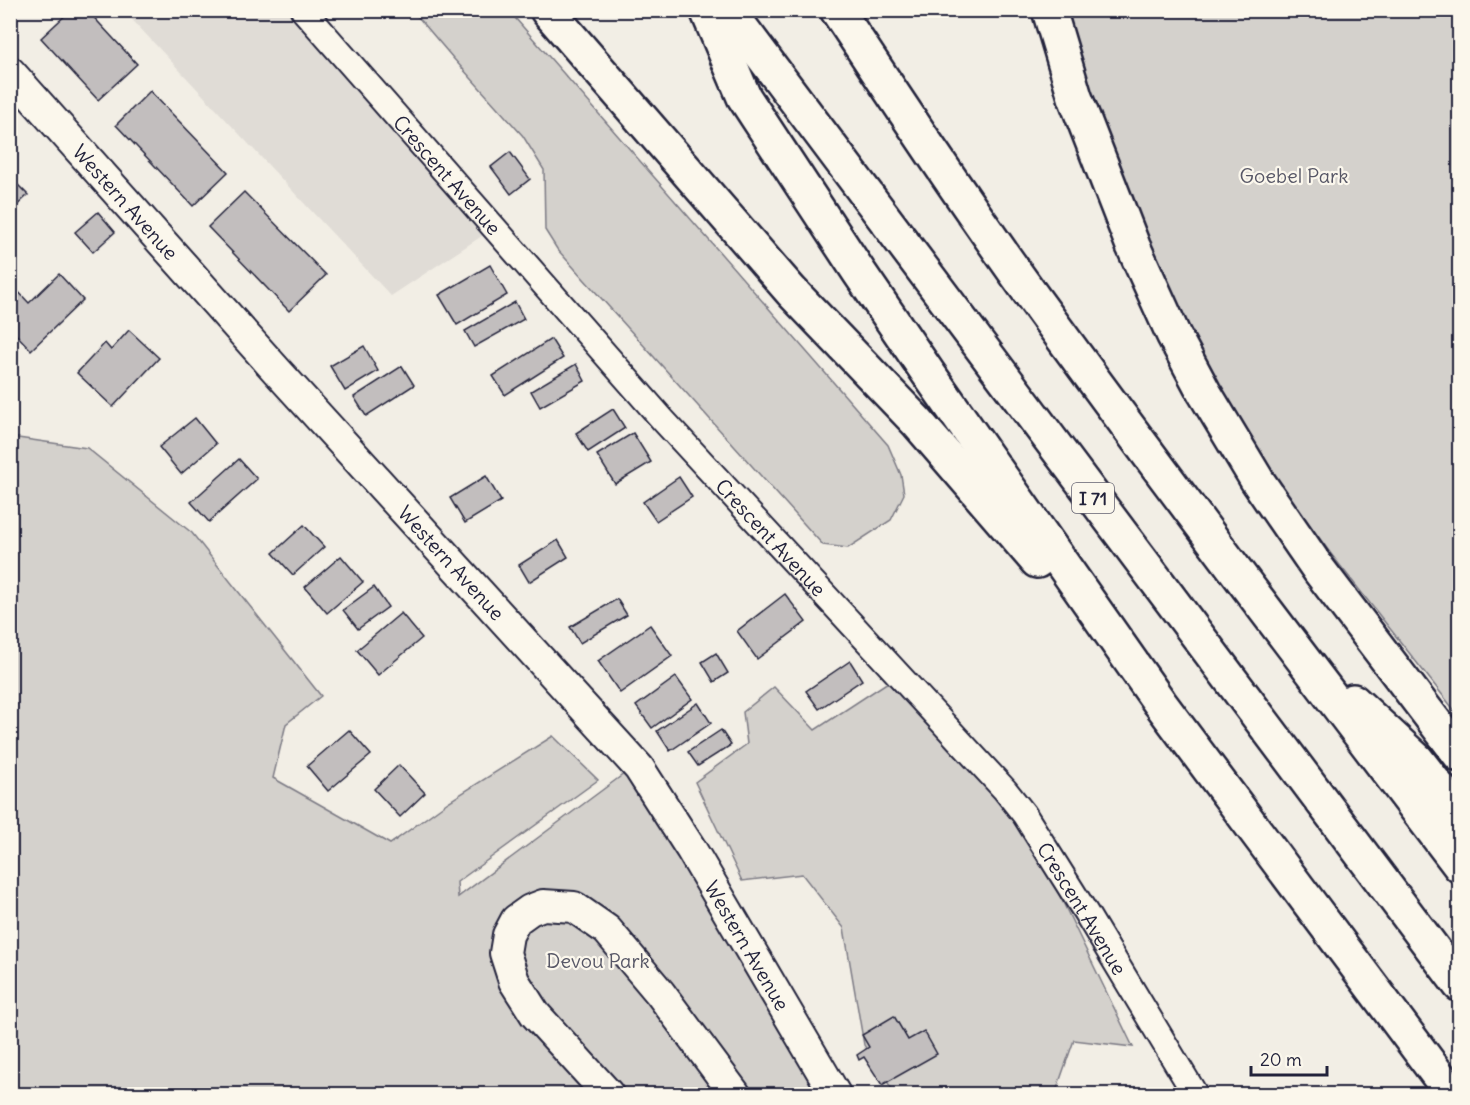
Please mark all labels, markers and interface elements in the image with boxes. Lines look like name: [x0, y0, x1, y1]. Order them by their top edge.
street label: Crescent Avenue: [388, 110, 507, 240]
street label: Western Avenue: [68, 139, 184, 265]
park label: Goebel Park: [1240, 163, 1348, 188]
street label: Crescent Avenue: [711, 473, 832, 601]
road number: I 71: [1072, 483, 1114, 513]
street label: Western Avenue: [393, 500, 510, 625]
street label: Crescent Avenue: [1032, 837, 1133, 979]
street label: Western Avenue: [700, 876, 795, 1015]
park label: Devou Park: [546, 948, 650, 973]
scale bar: [1251, 1039, 1328, 1077]
text: 20 m: [1260, 1048, 1302, 1071]

